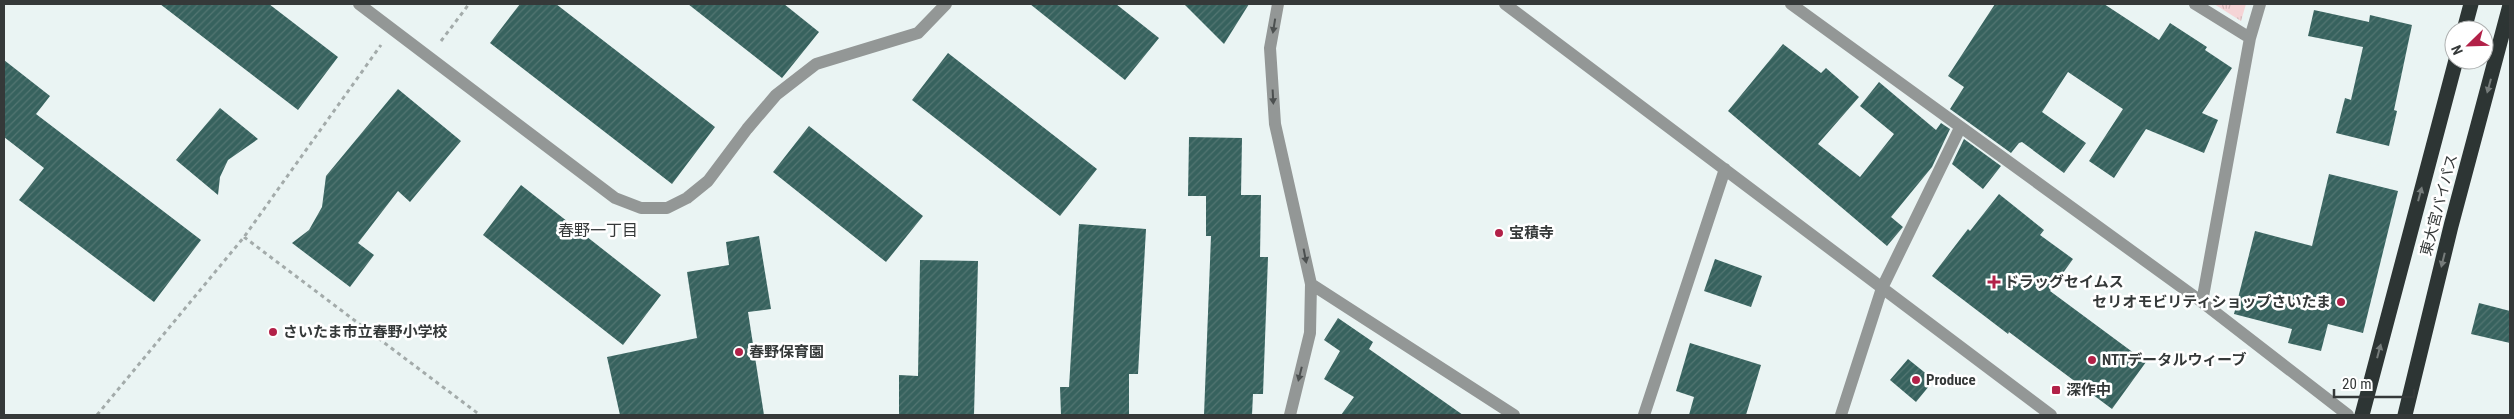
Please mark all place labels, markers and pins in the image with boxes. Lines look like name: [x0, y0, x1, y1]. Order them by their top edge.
place label: 宝積寺: [1509, 224, 1554, 242]
marker: 宝積寺: [1493, 227, 1505, 239]
place label: ドラッグセイムス: [2004, 273, 2124, 291]
marker: ドラッグセイムス: [1988, 276, 2000, 288]
place label: セリオモビリティショップさいたま: [2092, 293, 2331, 311]
marker: セリオモビリティショップさいたま: [2335, 296, 2347, 308]
place label: さいたま市立春野小学校: [283, 323, 448, 341]
marker: さいたま市立春野小学校: [267, 326, 279, 338]
place label: 春野保育園: [749, 343, 824, 361]
marker: 春野保育園: [733, 346, 745, 358]
place label: NTTデータルウィーブ: [2102, 351, 2246, 369]
marker: NTTデータルウィーブ: [2086, 354, 2098, 366]
place label: Produce: [1926, 371, 1976, 389]
marker: Produce: [1910, 374, 1922, 386]
place label: 深作中: [2066, 381, 2111, 399]
marker: 深作中: [2050, 384, 2062, 396]

